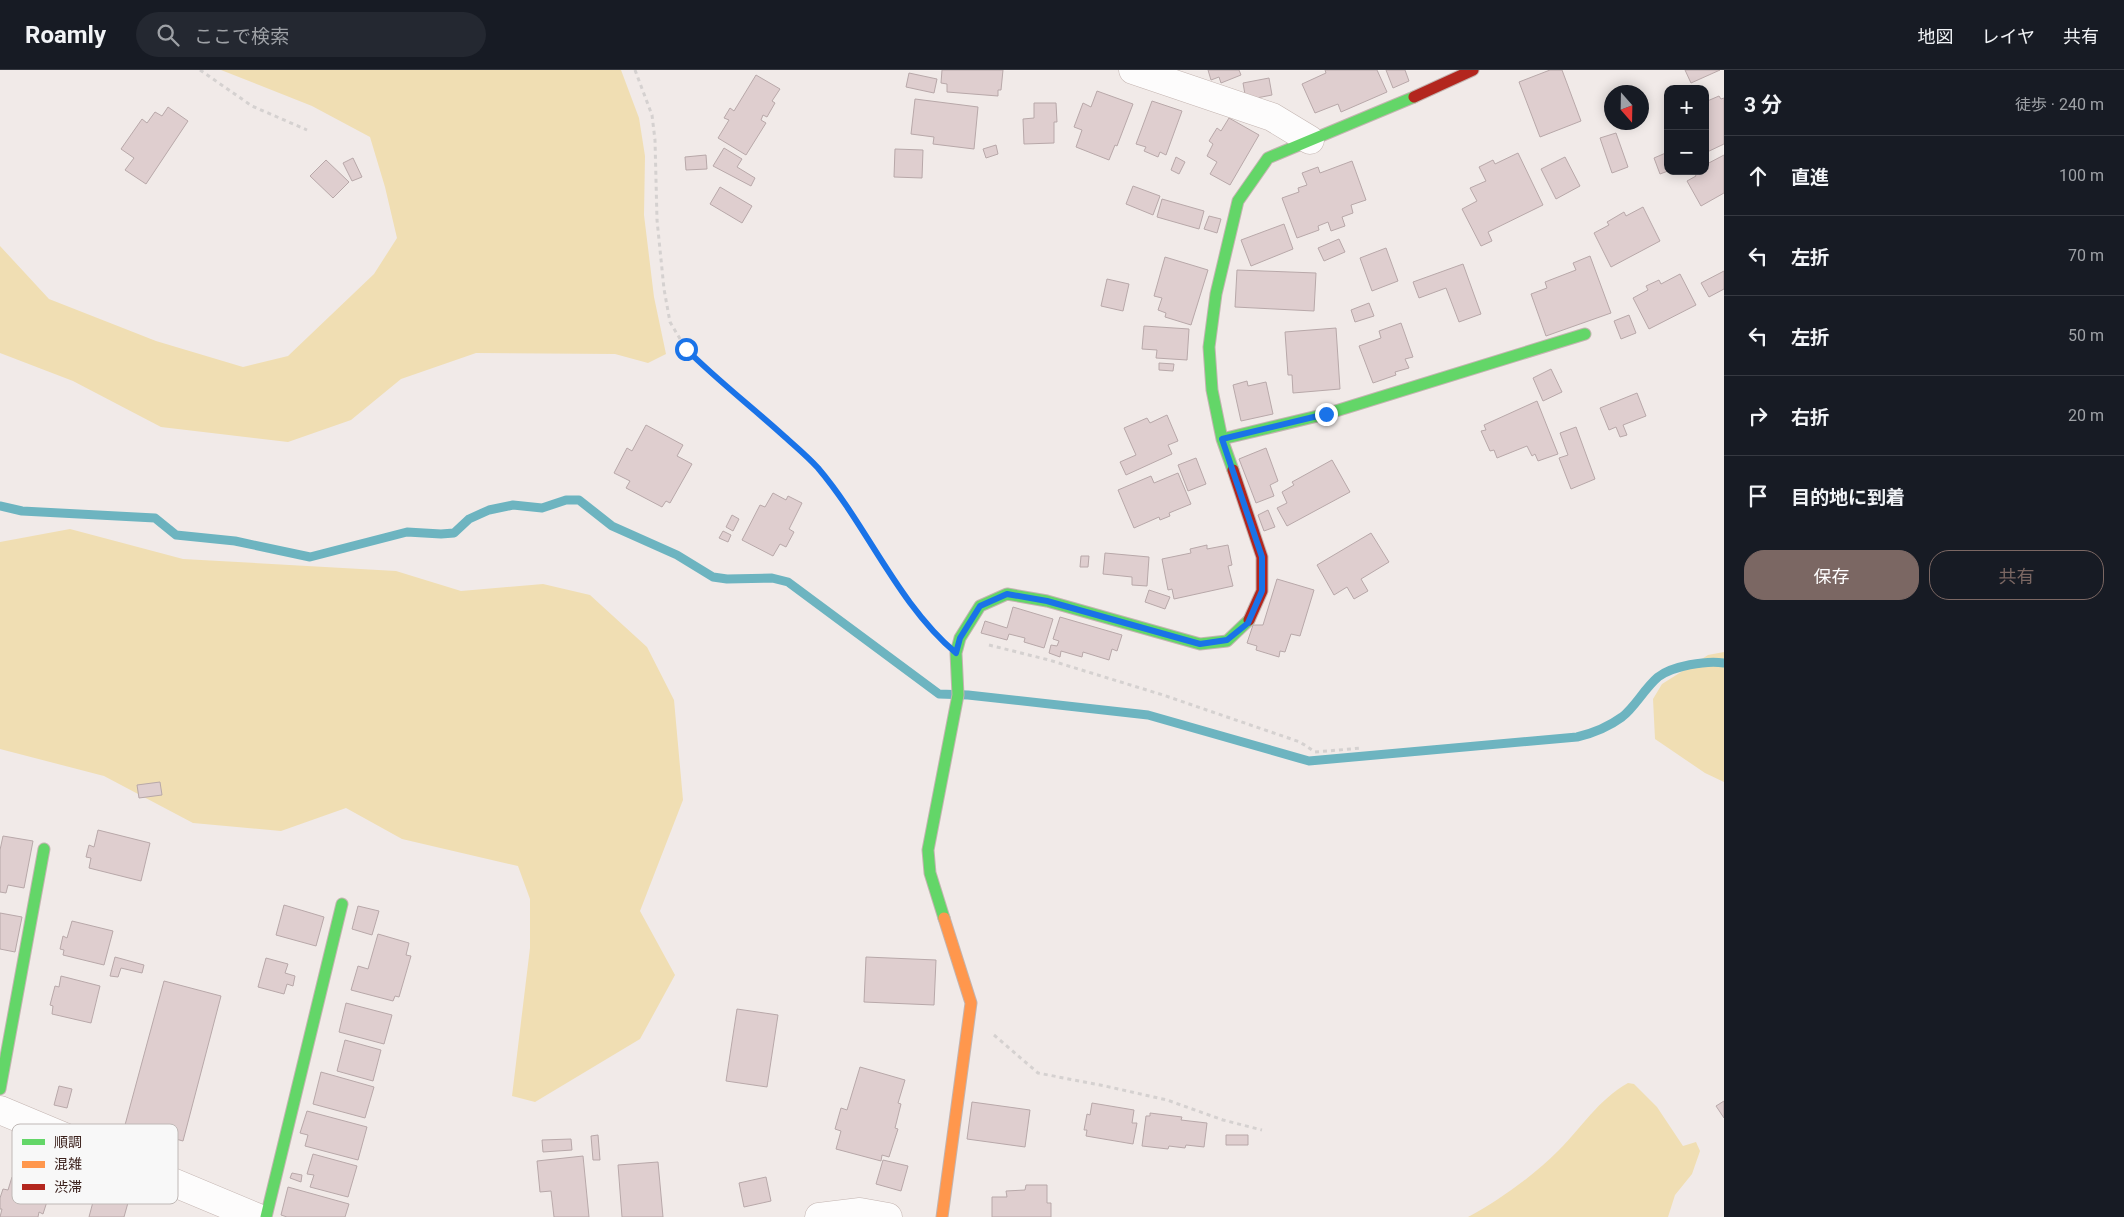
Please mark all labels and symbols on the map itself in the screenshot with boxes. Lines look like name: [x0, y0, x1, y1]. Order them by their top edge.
north arrow: [1604, 85, 1649, 130]
route start: [675, 338, 698, 361]
route end: [1315, 403, 1338, 426]
legend: [12, 1124, 178, 1204]
text: 順調: [54, 1134, 82, 1150]
text: 混雑: [54, 1156, 82, 1172]
text: 渋滞: [54, 1179, 82, 1195]

